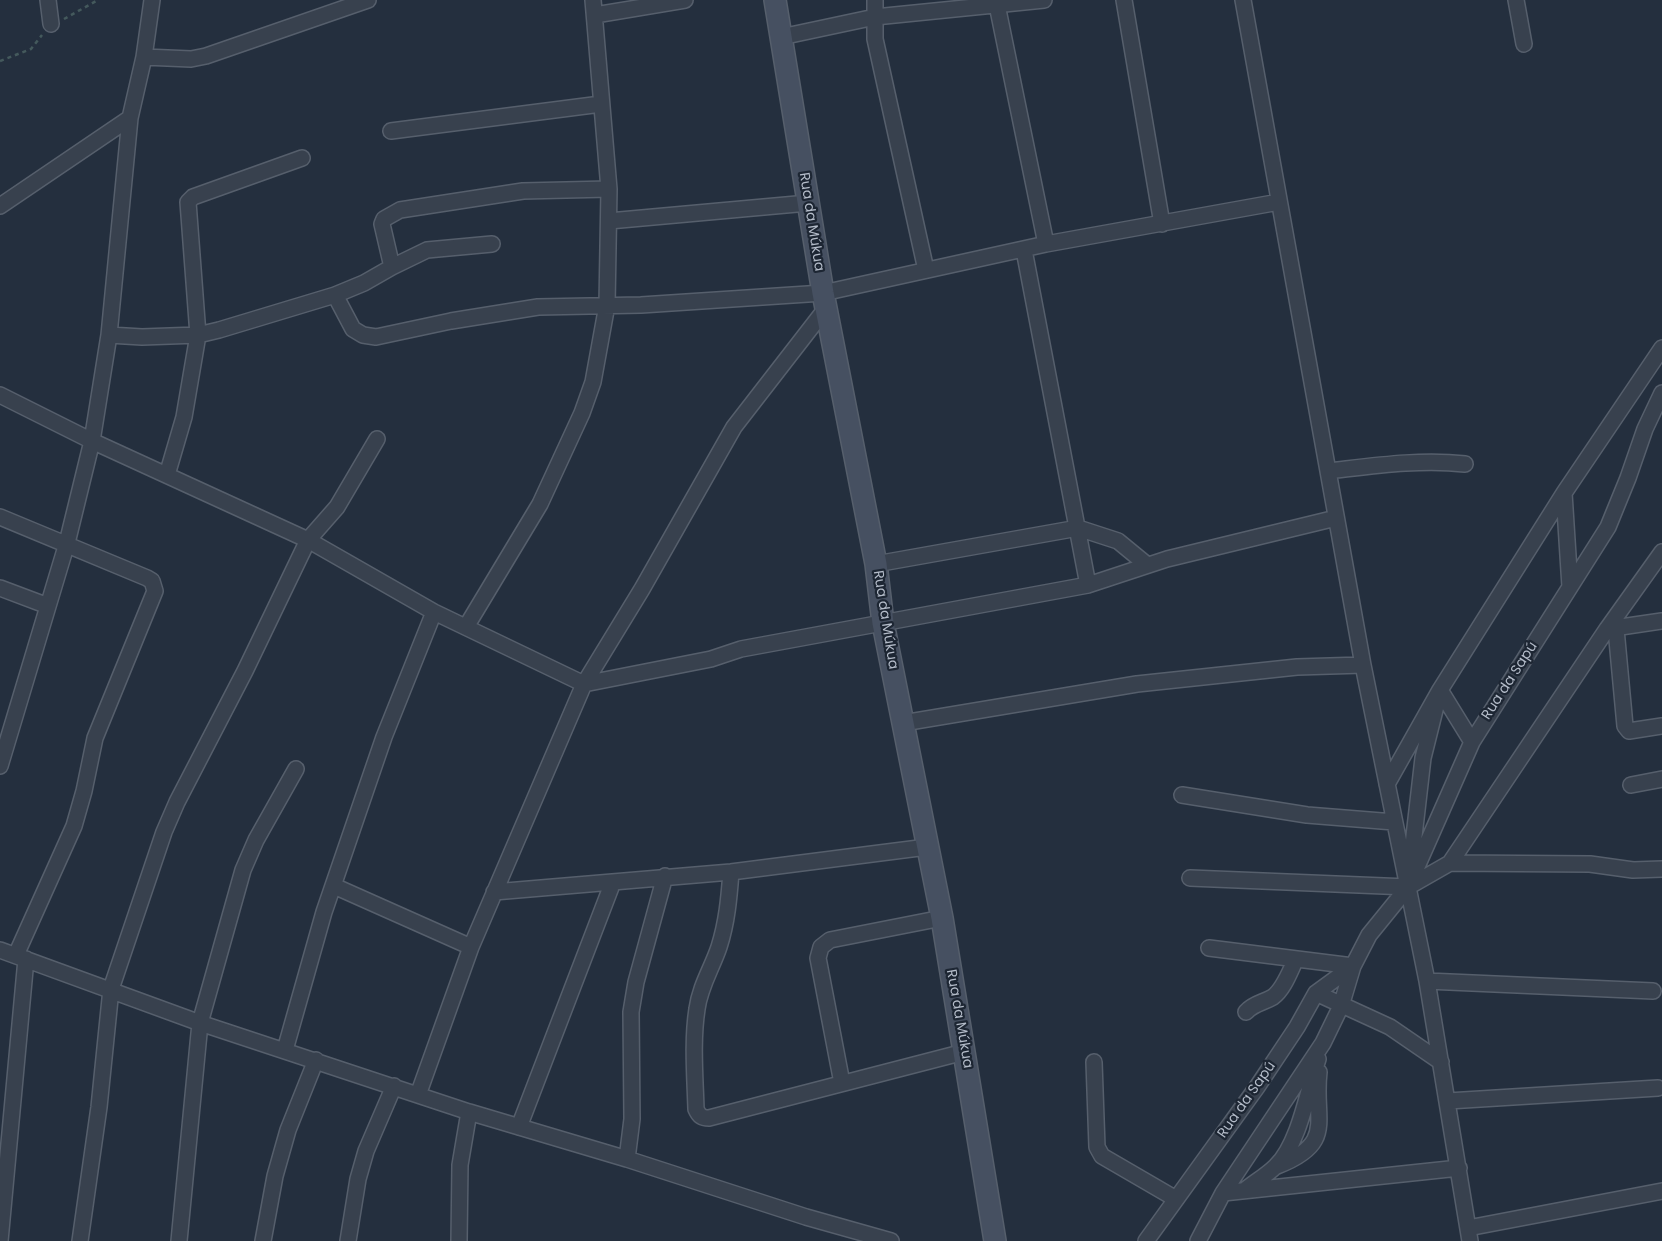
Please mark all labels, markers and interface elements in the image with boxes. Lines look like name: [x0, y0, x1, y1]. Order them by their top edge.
street label: Rua da Múkua: [795, 171, 827, 273]
street label: Rua da Múkua: [869, 569, 901, 671]
street label: Rua da Sapú: [1479, 639, 1541, 723]
street label: Rua da Múkua: [942, 968, 976, 1070]
street label: Rua da Sapú: [1214, 1059, 1280, 1141]

